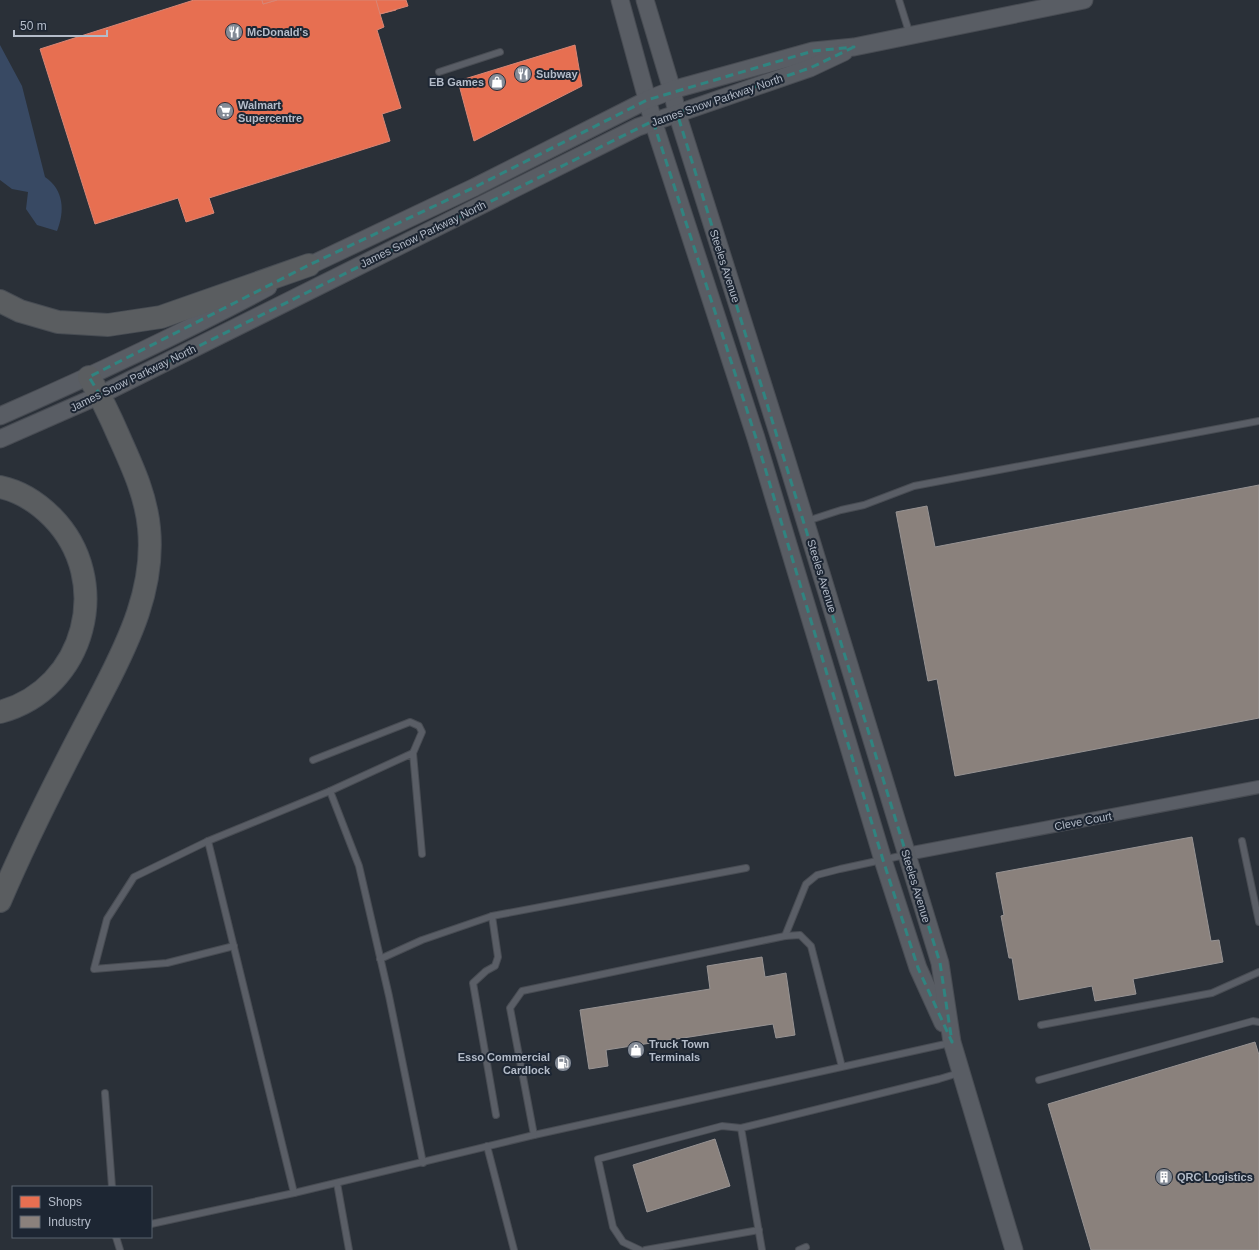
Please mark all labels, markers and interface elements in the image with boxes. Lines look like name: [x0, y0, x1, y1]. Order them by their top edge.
scale bar: [14, 12, 107, 38]
text: 50 m: [20, 19, 47, 33]
restaurant icon: McDonald's: [224, 22, 244, 42]
place label: McDonald's: [247, 26, 308, 38]
restaurant icon: Subway: [513, 64, 533, 84]
place label: Subway: [536, 68, 578, 80]
shop icon: EB Games: [487, 72, 507, 92]
street label: James Snow Parkway North: [650, 72, 784, 128]
place label: EB Games: [429, 76, 484, 88]
place label: Walmart Supercentre: [238, 99, 302, 124]
supermarket icon: Walmart Supercentre: [215, 101, 235, 121]
street label: James Snow Parkway North: [358, 198, 488, 270]
street label: Steeles Avenue: [708, 228, 742, 304]
street label: James Snow Parkway North: [68, 342, 198, 414]
street label: Steeles Avenue: [805, 538, 839, 614]
street label: Cleve Court: [1053, 810, 1113, 832]
street label: Steeles Avenue: [899, 848, 933, 924]
place label: Truck Town Terminals: [649, 1038, 710, 1063]
shop icon: Truck Town Terminals: [626, 1040, 646, 1060]
place label: Esso Commercial Cardlock: [458, 1051, 551, 1076]
fuel station icon: Esso Commercial Cardlock: [553, 1053, 573, 1073]
building icon: QRC Logistics: [1154, 1167, 1174, 1187]
place label: QRC Logistics: [1177, 1171, 1253, 1183]
legend: [12, 1186, 152, 1238]
text: Shops: [48, 1195, 82, 1209]
text: Industry: [48, 1215, 91, 1229]

